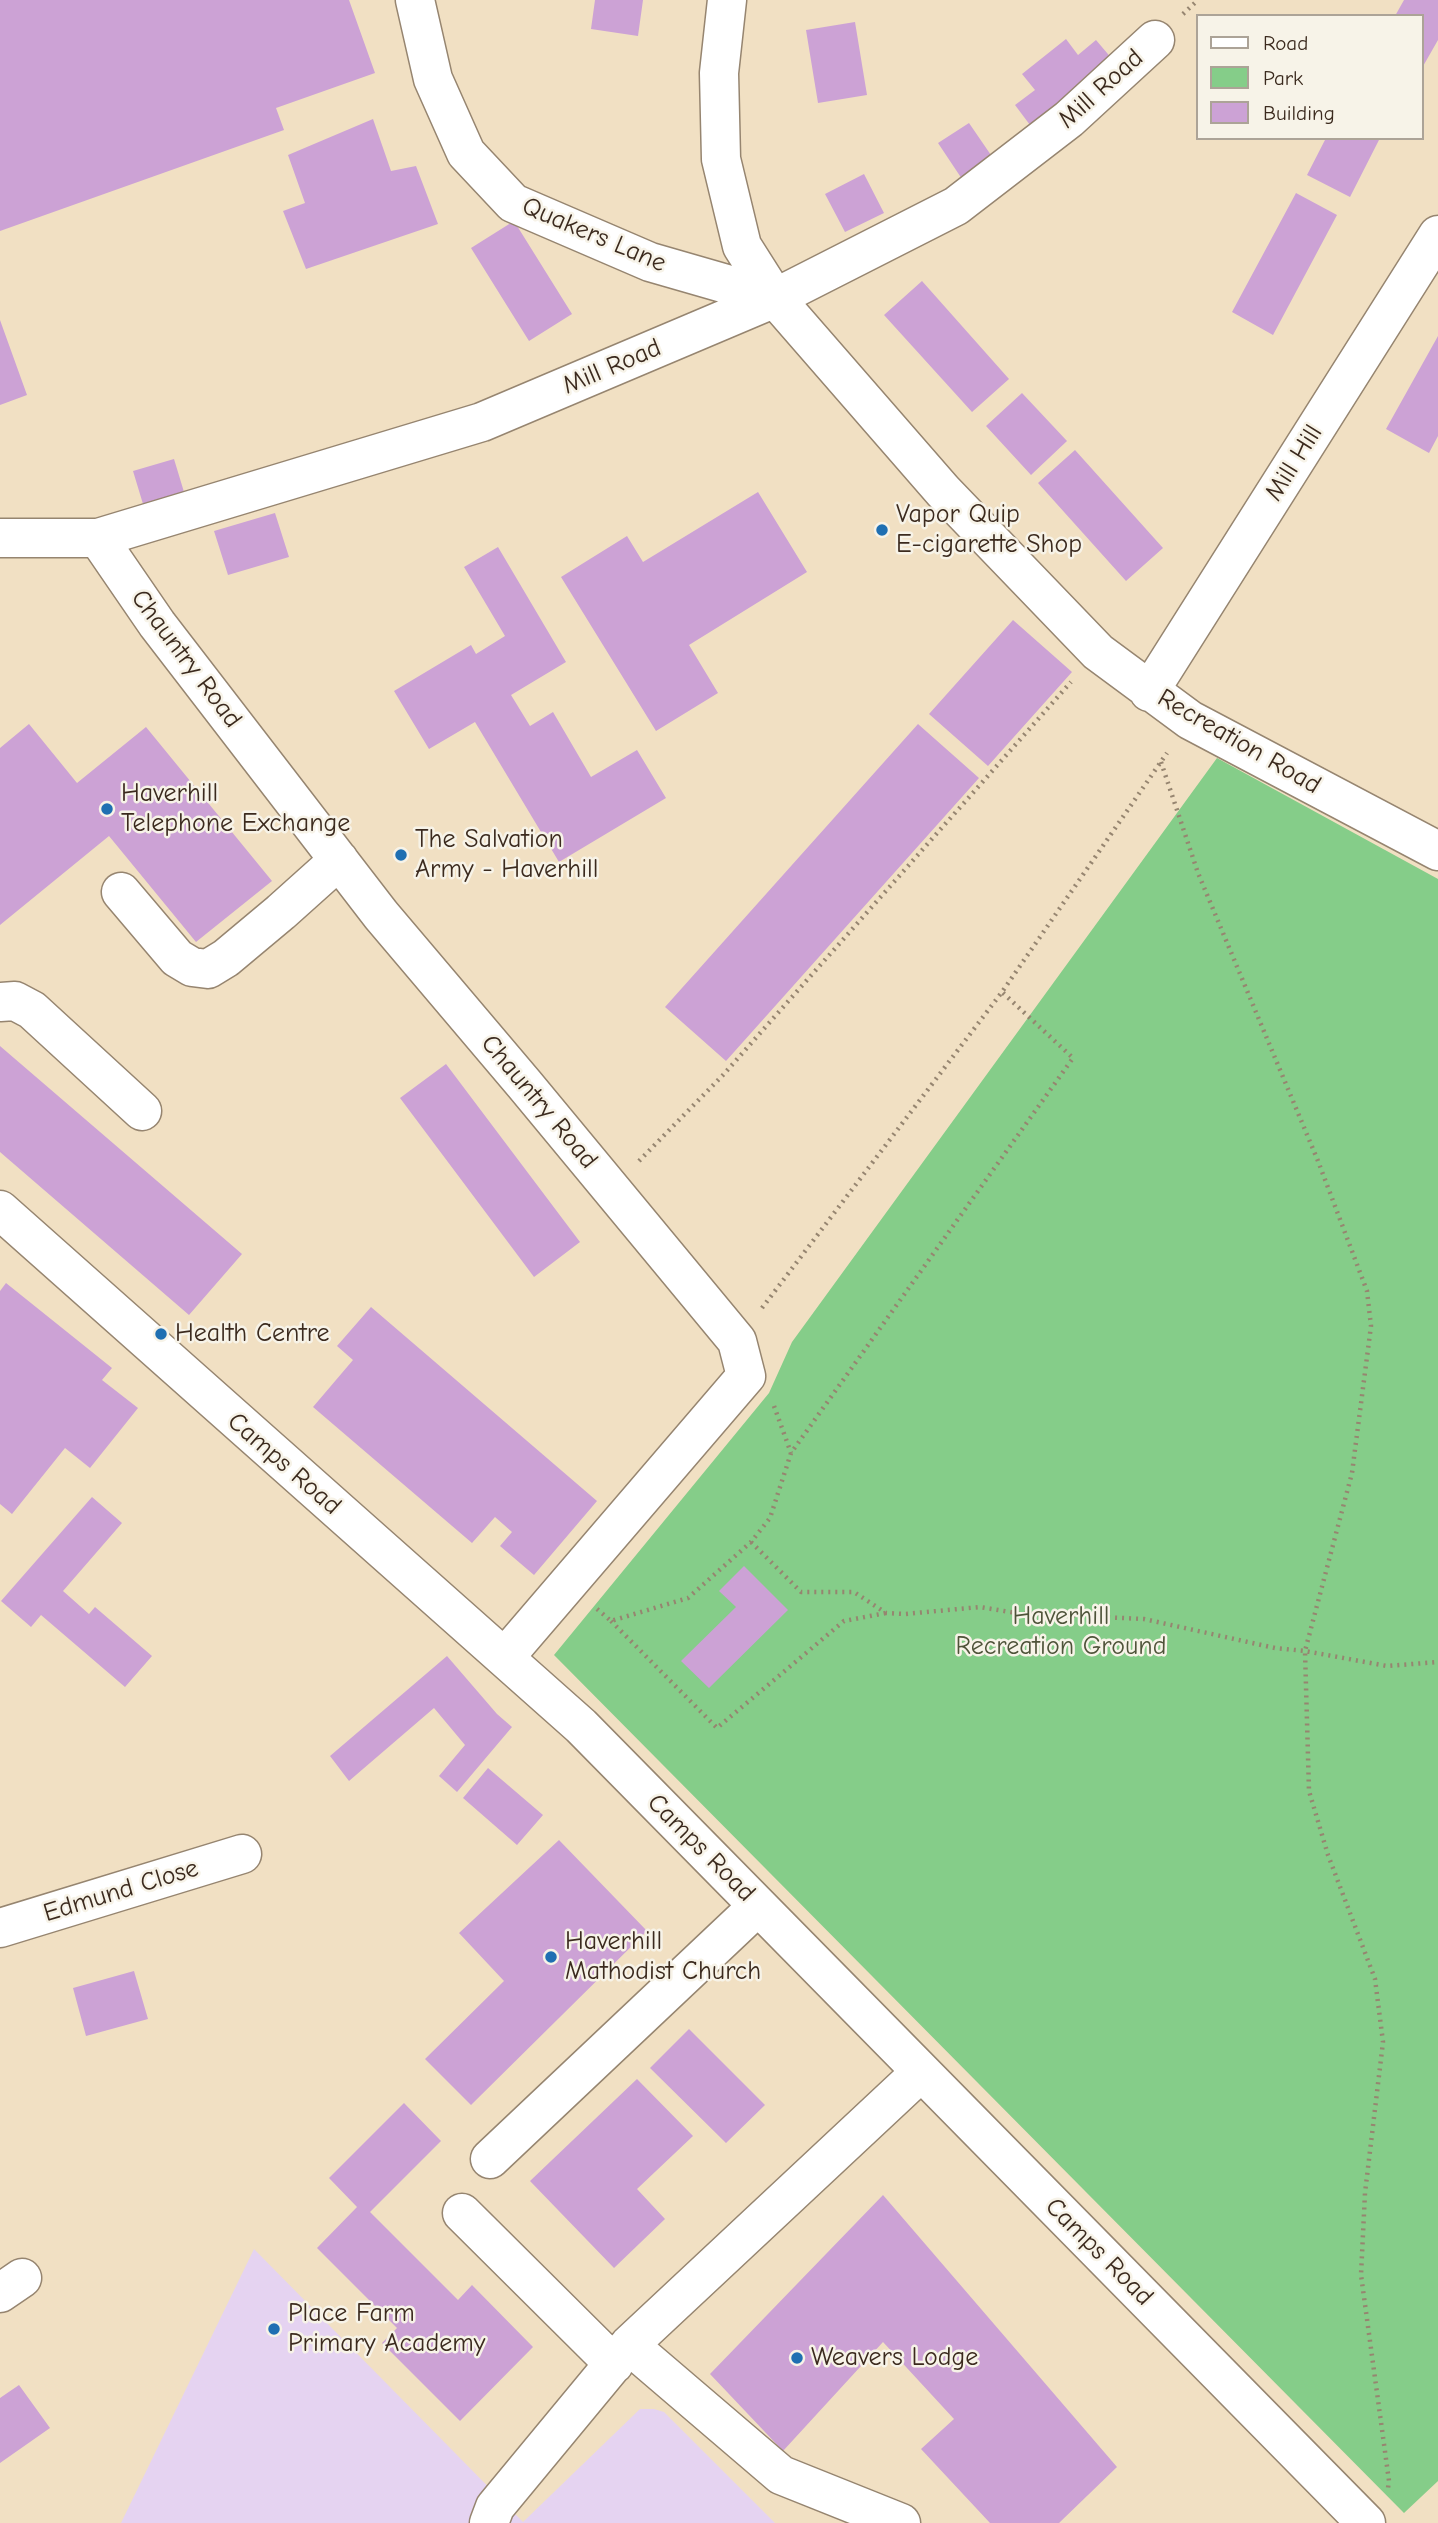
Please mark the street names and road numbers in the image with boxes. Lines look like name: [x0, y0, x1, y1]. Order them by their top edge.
street label: Mill Road: [1052, 43, 1150, 135]
street label: Quakers Lane: [517, 191, 671, 279]
street label: Mill Road: [558, 332, 666, 402]
street label: Mill Hill: [1259, 419, 1329, 507]
street label: Chauntry Road: [124, 584, 248, 734]
street label: Recreation Road: [1152, 683, 1326, 801]
street label: Chauntry Road: [474, 1029, 604, 1175]
street label: Camps Road: [221, 1406, 347, 1522]
street label: Camps Road: [640, 1787, 762, 1909]
street label: Edmund Close: [40, 1853, 202, 1929]
street label: Camps Road: [1038, 2191, 1160, 2313]

